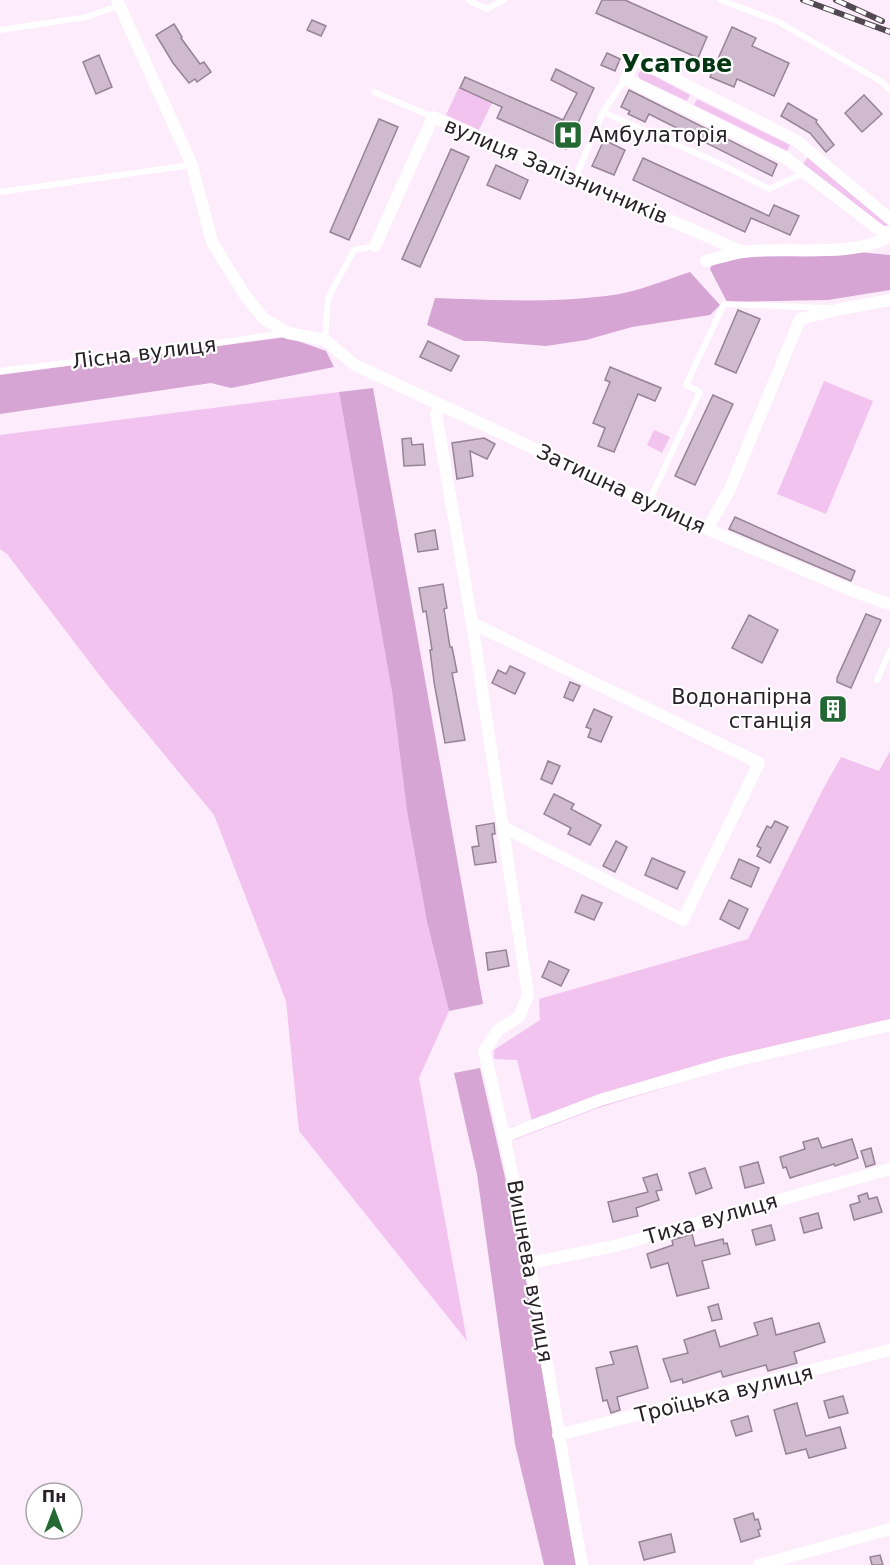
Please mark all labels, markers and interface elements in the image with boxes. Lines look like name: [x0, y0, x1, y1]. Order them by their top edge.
district label: Усатове: [622, 50, 732, 78]
street label: вулиця Залізничників: [441, 113, 671, 229]
hospital icon: Амбулаторія: [552, 119, 584, 151]
place label: Амбулаторія: [589, 123, 728, 147]
street label: Лісна вулиця: [70, 332, 218, 374]
street label: Затишна вулиця: [533, 439, 709, 539]
place label: Водонапірна станція: [671, 685, 812, 733]
building icon: Водонапірна станція: [817, 693, 849, 725]
street label: Вишнева вулиця: [502, 1178, 558, 1364]
street label: Тиха вулиця: [641, 1189, 780, 1250]
street label: Троїцька вулиця: [632, 1360, 815, 1428]
north arrow: [24, 1481, 84, 1541]
text: Пн: [42, 1487, 66, 1506]

